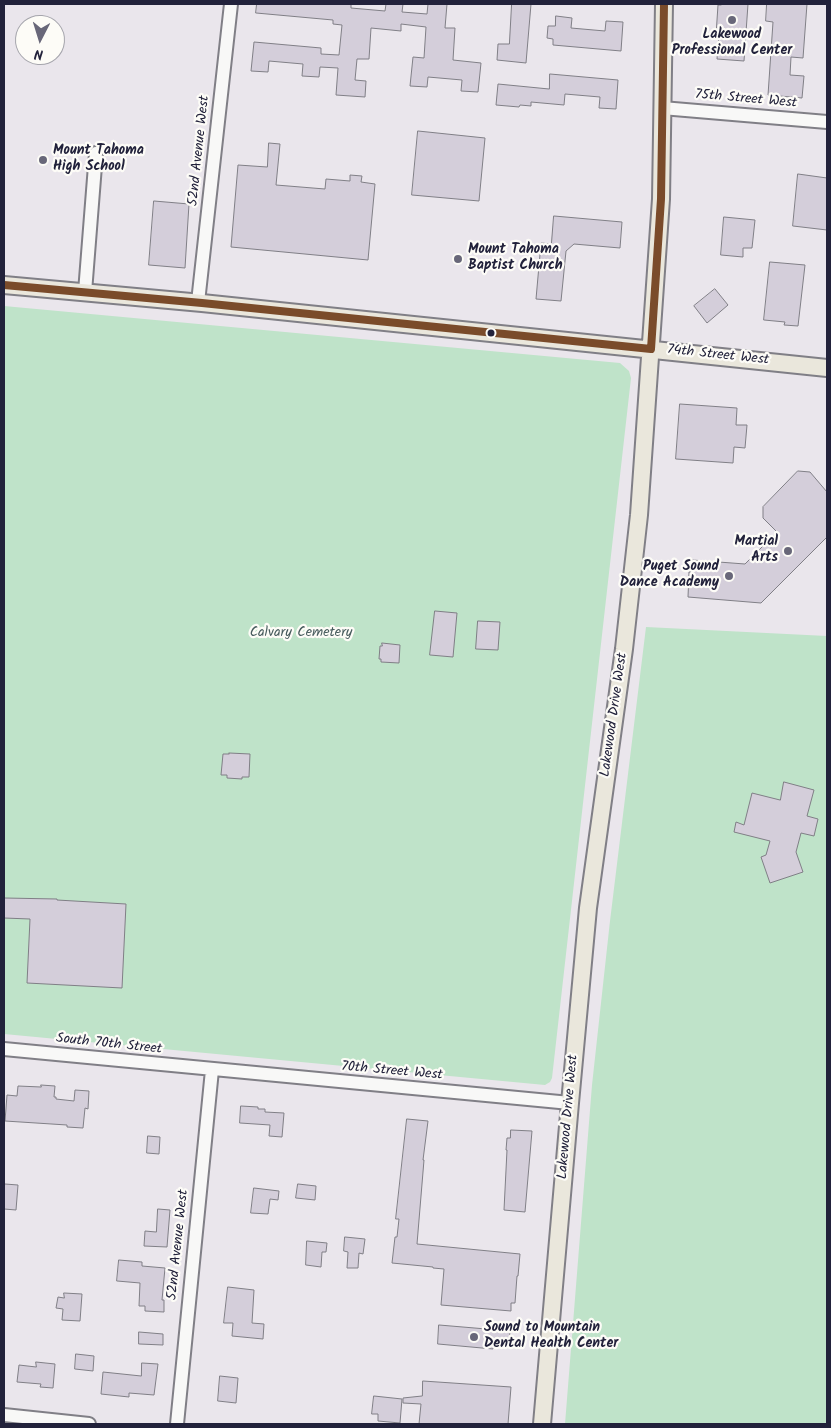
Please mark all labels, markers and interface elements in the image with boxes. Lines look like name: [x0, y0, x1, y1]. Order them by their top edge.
marker: Lakewood Professional Center: [726, 14, 738, 26]
north arrow: [15, 15, 65, 65]
place label: Lakewood Professional Center: [672, 28, 792, 60]
text: N: [33, 43, 44, 65]
street label: 75th Street West: [694, 87, 798, 113]
street label: 52nd Avenue West: [186, 95, 214, 207]
place label: Mount Tahoma High School: [53, 144, 144, 176]
marker: Mount Tahoma High School: [37, 154, 49, 166]
place label: Mount Tahoma Baptist Church: [468, 243, 563, 276]
marker: Mount Tahoma Baptist Church: [452, 253, 464, 265]
unlabelled marker: [486, 328, 496, 338]
street label: 74th Street West: [666, 342, 770, 370]
place label: Martial Arts: [734, 535, 778, 568]
marker: Martial Arts: [782, 545, 794, 557]
place label: Puget Sound Dance Academy: [620, 560, 719, 592]
marker: Puget Sound Dance Academy: [723, 570, 735, 582]
park label: Calvary Cemetery: [250, 626, 352, 642]
street label: Lakewood Drive West: [598, 652, 632, 778]
street label: South 70th Street: [55, 1031, 163, 1059]
street label: Lakewood Drive West: [555, 1054, 583, 1180]
street label: 70th Street West: [341, 1059, 443, 1085]
street label: 52nd Avenue West: [165, 1189, 193, 1301]
place label: Sound to Mountain Dental Health Center: [484, 1321, 618, 1354]
marker: Sound to Mountain Dental Health Center: [468, 1331, 480, 1343]

